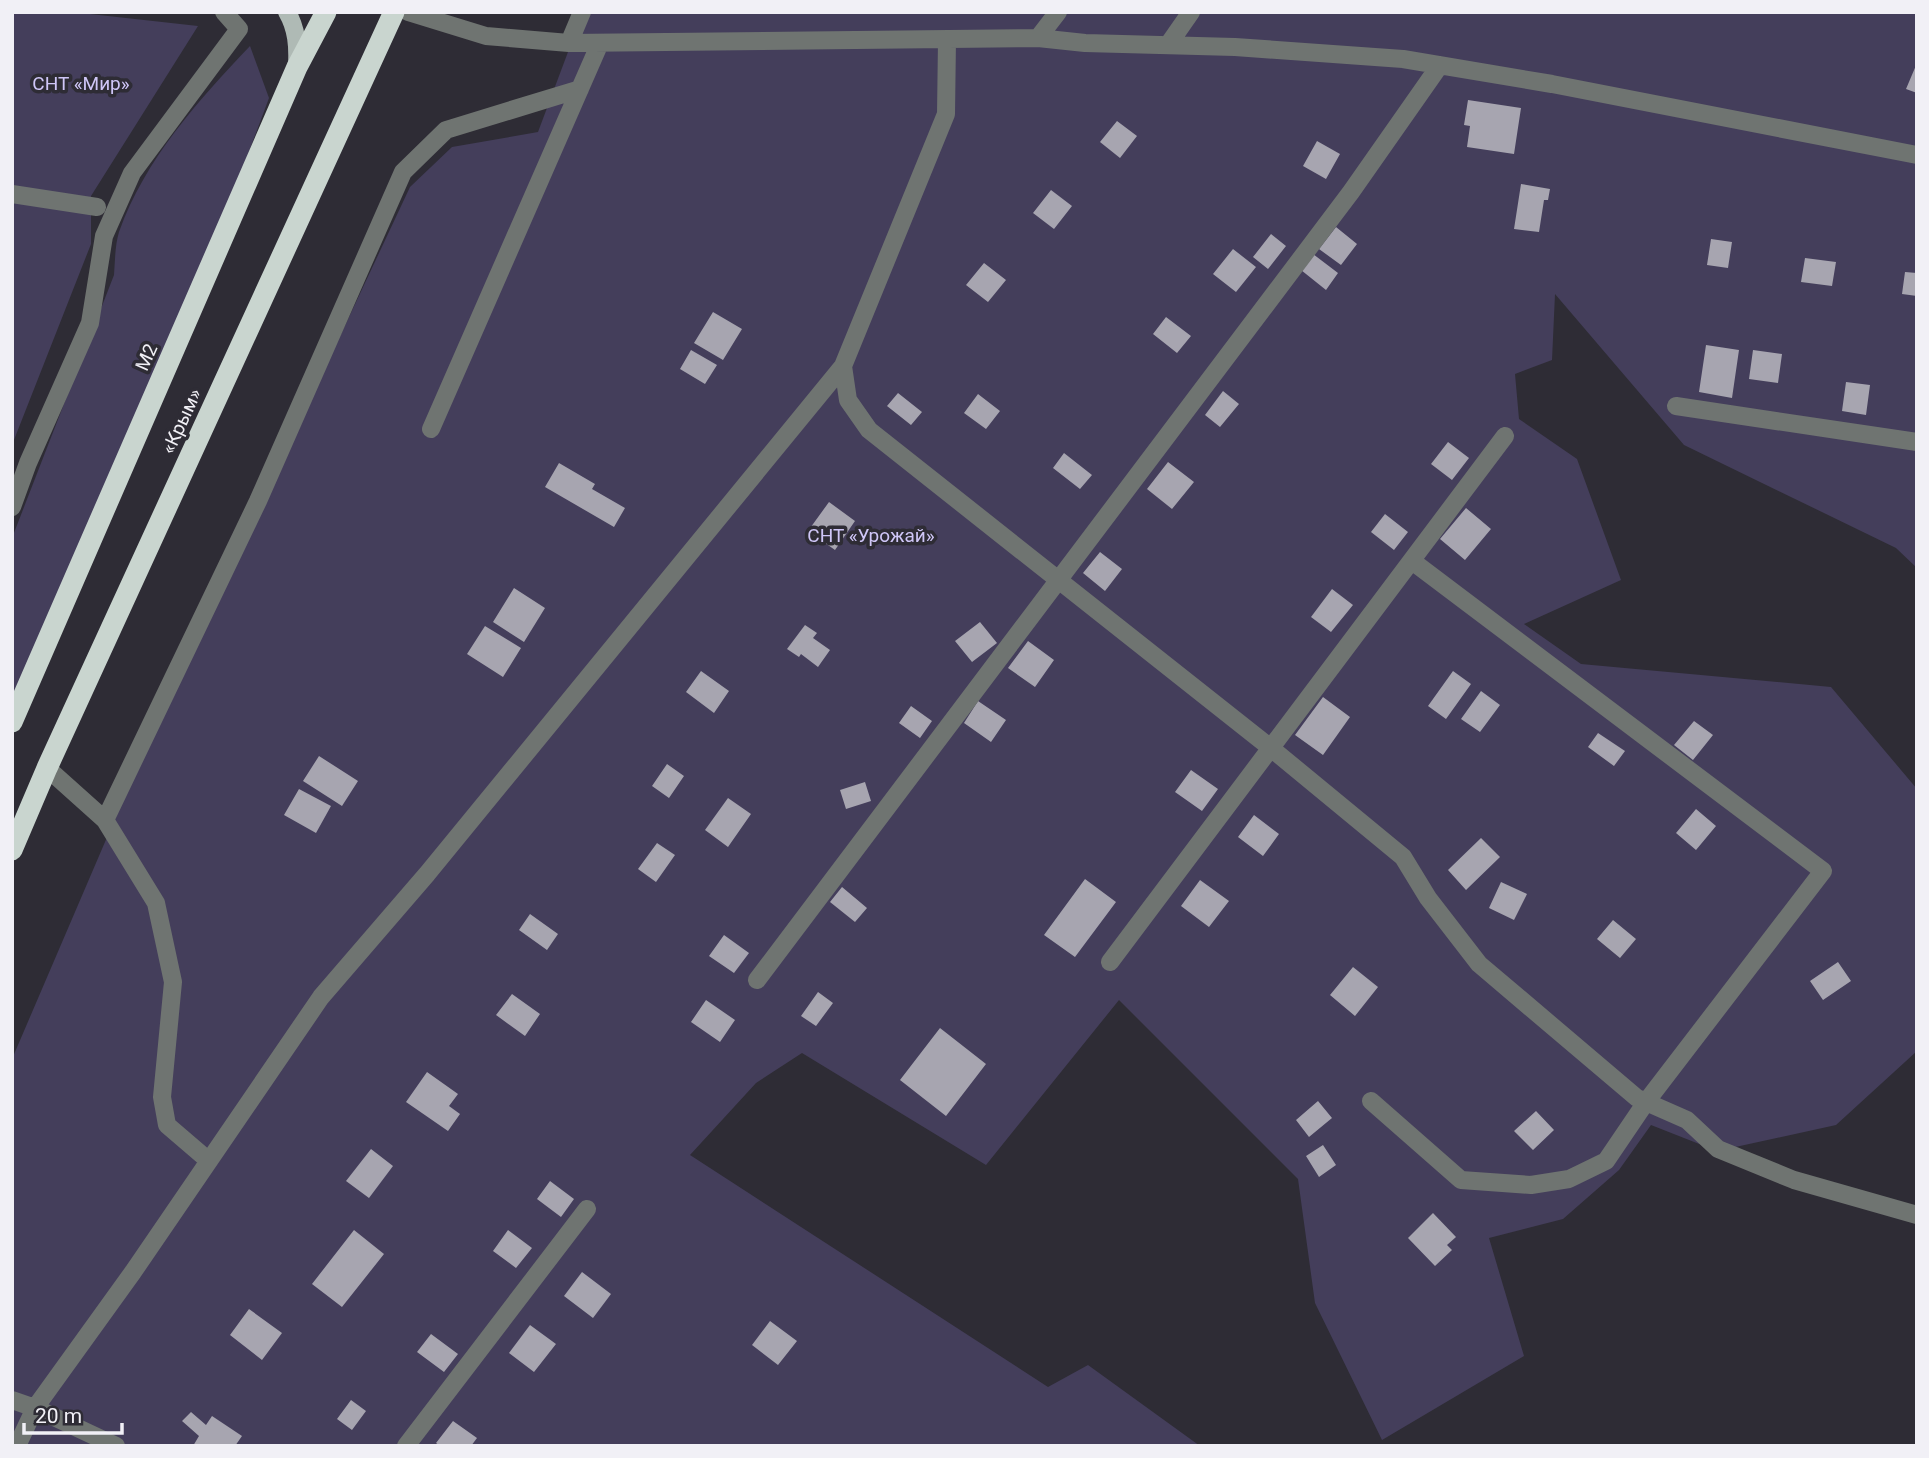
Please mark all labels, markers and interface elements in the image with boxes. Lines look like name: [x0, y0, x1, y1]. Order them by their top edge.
park label: СНТ «Мир»: [32, 72, 130, 95]
street label: М2: [130, 340, 163, 374]
street label: «Крым»: [156, 385, 207, 457]
park label: СНТ «Урожай»: [807, 524, 935, 547]
scale bar: [24, 1392, 122, 1436]
text: 20 m: [35, 1404, 82, 1428]

